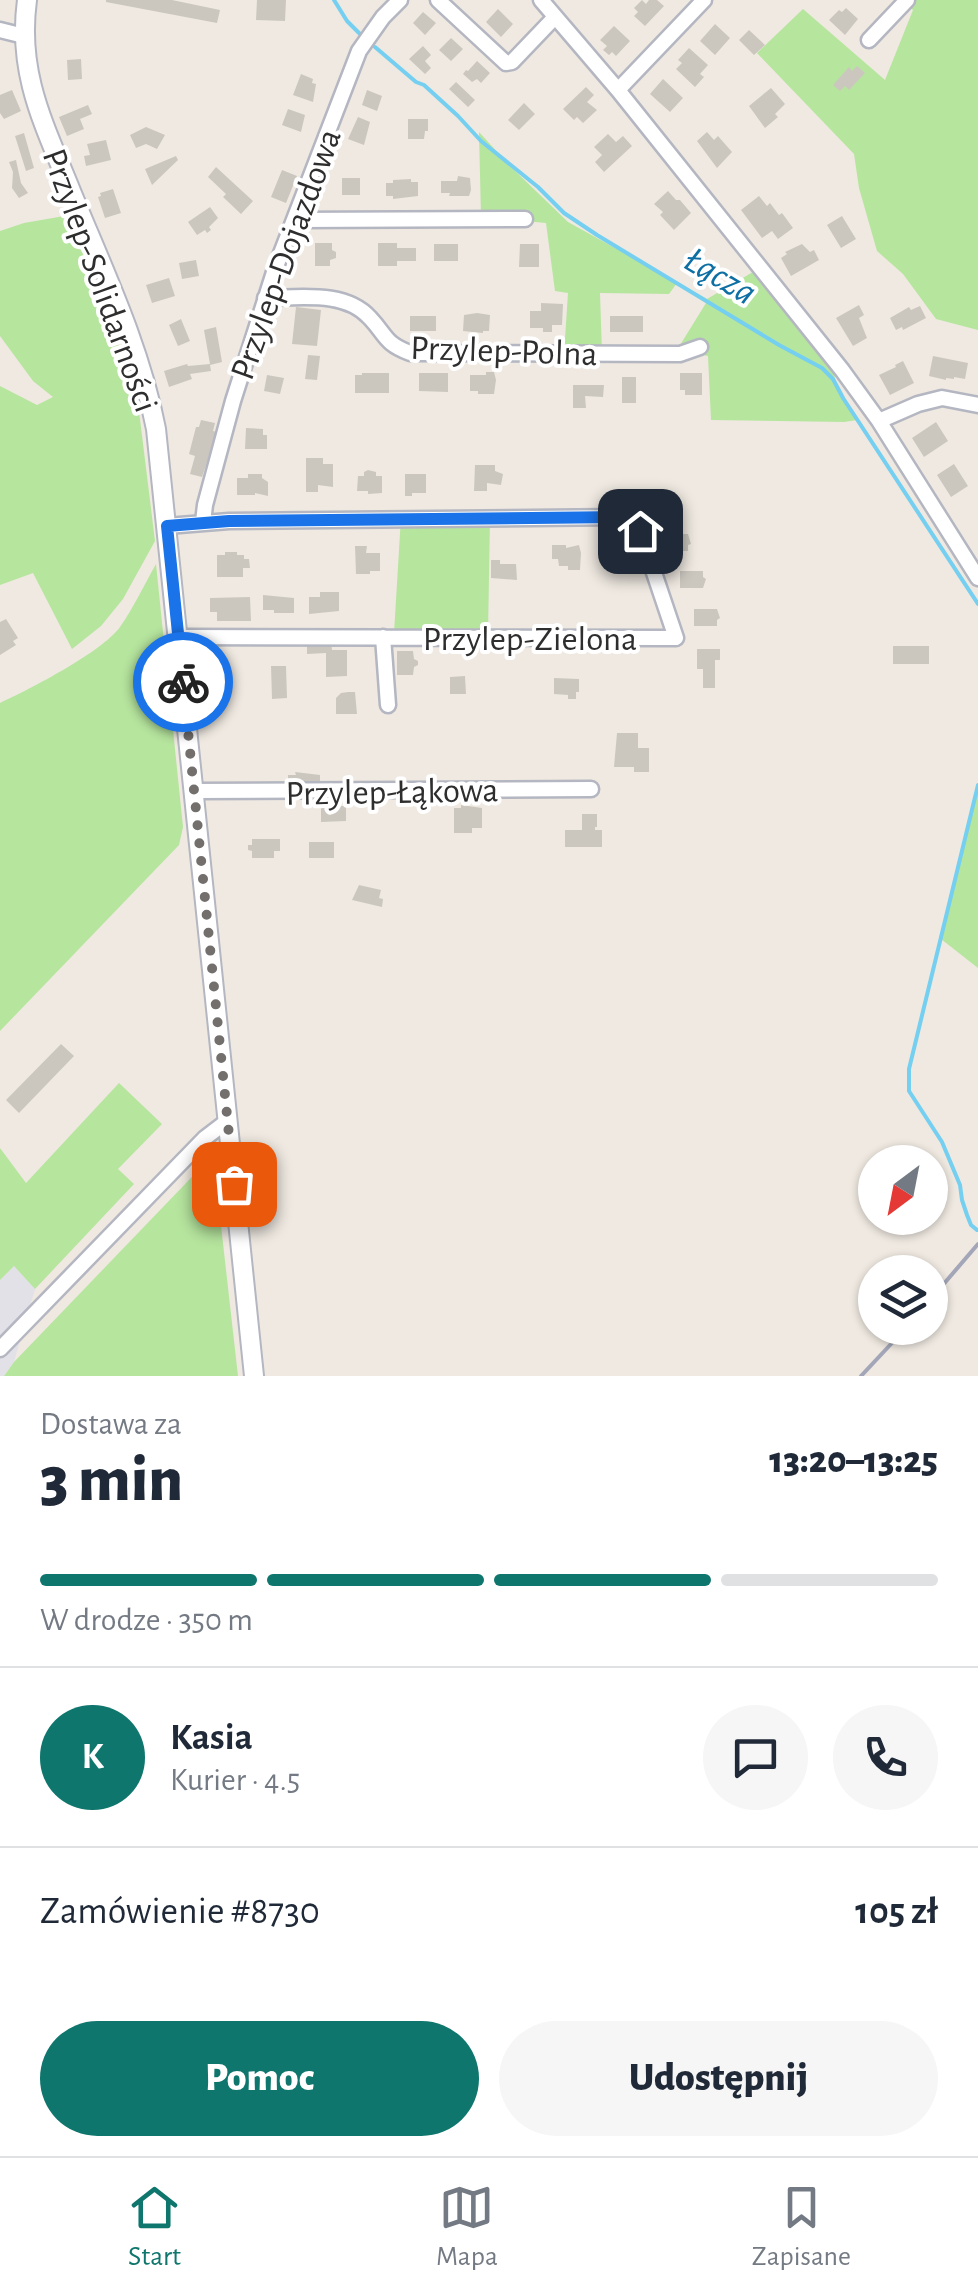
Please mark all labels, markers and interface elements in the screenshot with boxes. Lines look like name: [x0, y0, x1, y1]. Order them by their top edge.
street label: Przylep-Dojazdowa: [225, 125, 348, 384]
street label: Przylep-Solidarności: [36, 144, 163, 417]
water label: Łącza: [677, 241, 763, 313]
street label: Przylep-Polna: [410, 331, 598, 372]
pin: [598, 489, 683, 574]
icon: home: [613, 504, 668, 559]
street label: Przylep-Zielona: [423, 622, 637, 657]
courier: [133, 632, 233, 732]
icon: bike: [156, 655, 211, 710]
street label: Przylep-Łąkowa: [285, 773, 499, 812]
pin: [192, 1142, 277, 1227]
north arrow: [858, 1145, 948, 1235]
map controls: [858, 1145, 948, 1345]
icon: bag: [207, 1157, 262, 1212]
button: layers: [858, 1255, 948, 1345]
text: Dostawa za: [40, 1408, 182, 1440]
text: 13:20–13:25: [769, 1442, 938, 1480]
text: 3 min: [40, 1448, 183, 1513]
text: W drodze · 350 m: [40, 1604, 253, 1636]
button: chat: [703, 1705, 808, 1810]
button: phone: [833, 1705, 938, 1810]
text: Kasia: [170, 1719, 253, 1757]
text: K: [81, 1738, 104, 1776]
text: Kurier · 4.5: [170, 1764, 300, 1796]
text: Zamówienie #8730: [40, 1893, 320, 1931]
text: 105 zł: [855, 1893, 938, 1931]
button: Pomoc: [40, 2021, 479, 2136]
button: Udostępnij: [499, 2021, 938, 2136]
tab: Start: [127, 2180, 182, 2274]
tab: Mapa: [436, 2180, 498, 2274]
tab: Zapisane: [752, 2180, 851, 2274]

